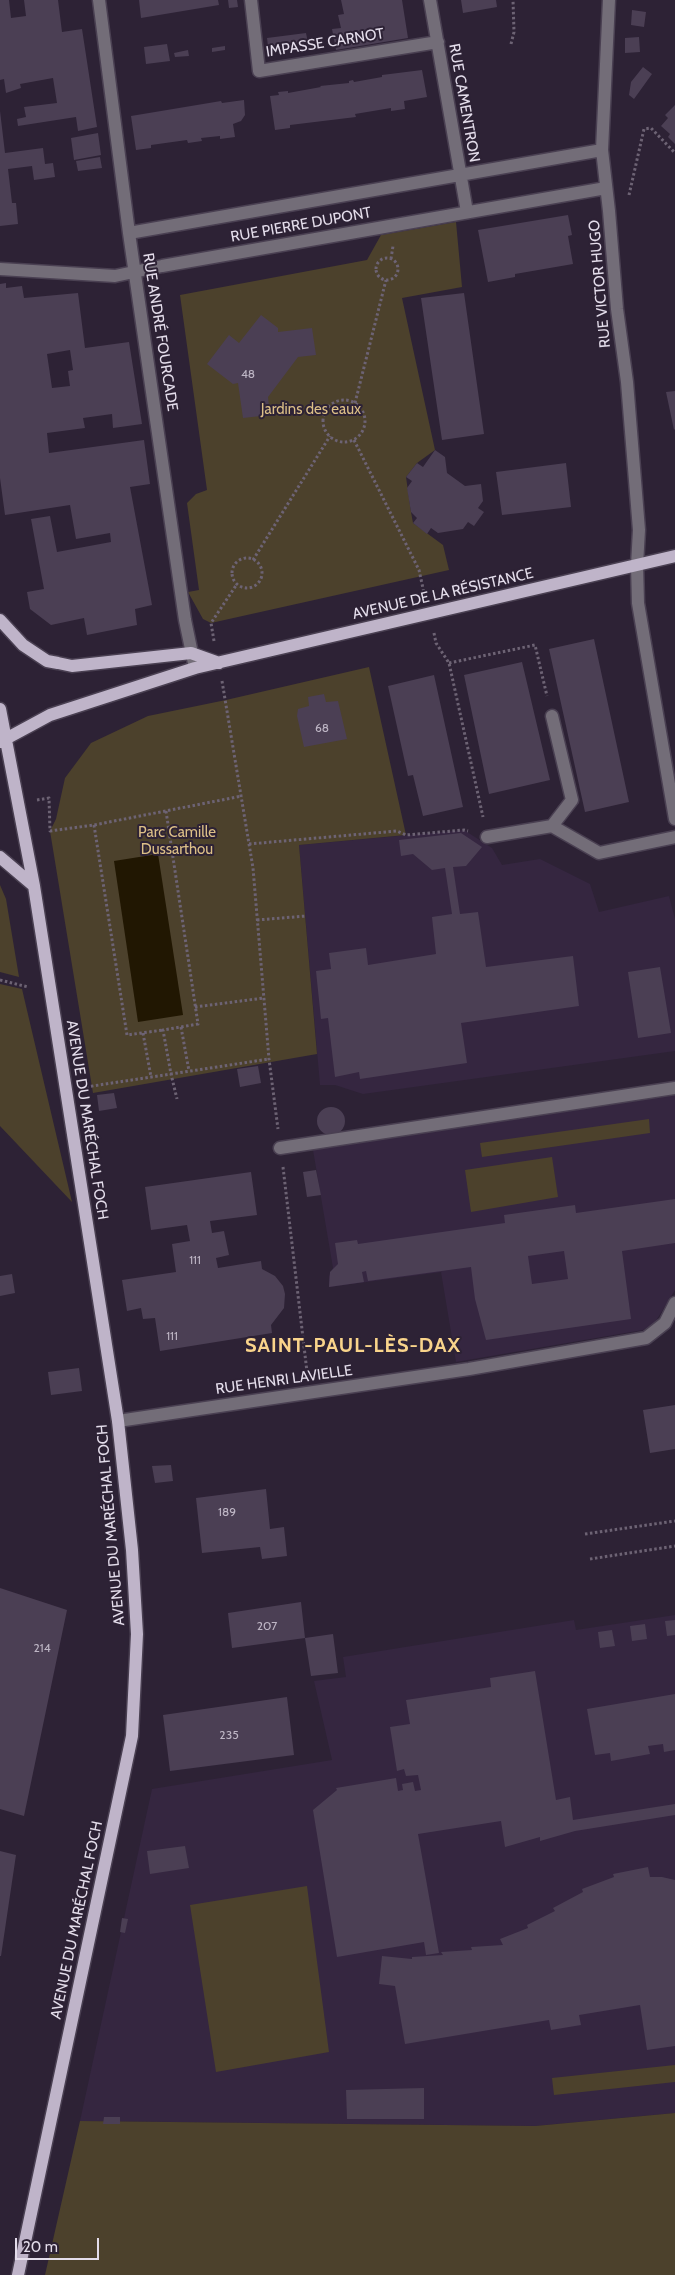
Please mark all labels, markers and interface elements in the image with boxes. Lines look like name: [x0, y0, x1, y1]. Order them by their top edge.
street label: IMPASSE CARNOT: [265, 25, 385, 61]
street label: RUE CAMENTRON: [445, 42, 483, 164]
street label: RUE PIERRE DUPONT: [229, 204, 373, 246]
street label: RUE VICTOR HUGO: [585, 219, 615, 349]
street label: RUE ANDRÉ FOURCADE: [139, 252, 181, 412]
house number: 48: [241, 367, 255, 381]
park label: Jardins des eaux: [261, 401, 361, 419]
street label: AVENUE DE LA RÉSISTANCE: [351, 564, 535, 624]
house number: 68: [315, 721, 329, 735]
park label: Parc Camille Dussarthou: [138, 824, 216, 859]
street label: AVENUE DU MARÉCHAL FOCH: [62, 1019, 112, 1221]
house number: 111: [189, 1253, 201, 1267]
house number: 111: [166, 1329, 178, 1343]
district label: SAINT-PAUL-LÈS-DAX: [243, 1334, 463, 1358]
street label: RUE HENRI LAVIELLE: [214, 1361, 354, 1399]
street label: AVENUE DU MARÉCHAL FOCH: [93, 1424, 129, 1626]
house number: 189: [218, 1505, 236, 1519]
house number: 207: [257, 1619, 277, 1633]
house number: 214: [33, 1641, 51, 1655]
house number: 235: [219, 1728, 239, 1742]
street label: AVENUE DU MARÉCHAL FOCH: [47, 1819, 107, 2021]
scale bar: [18, 2228, 101, 2260]
text: 20 m: [23, 2238, 58, 2256]

